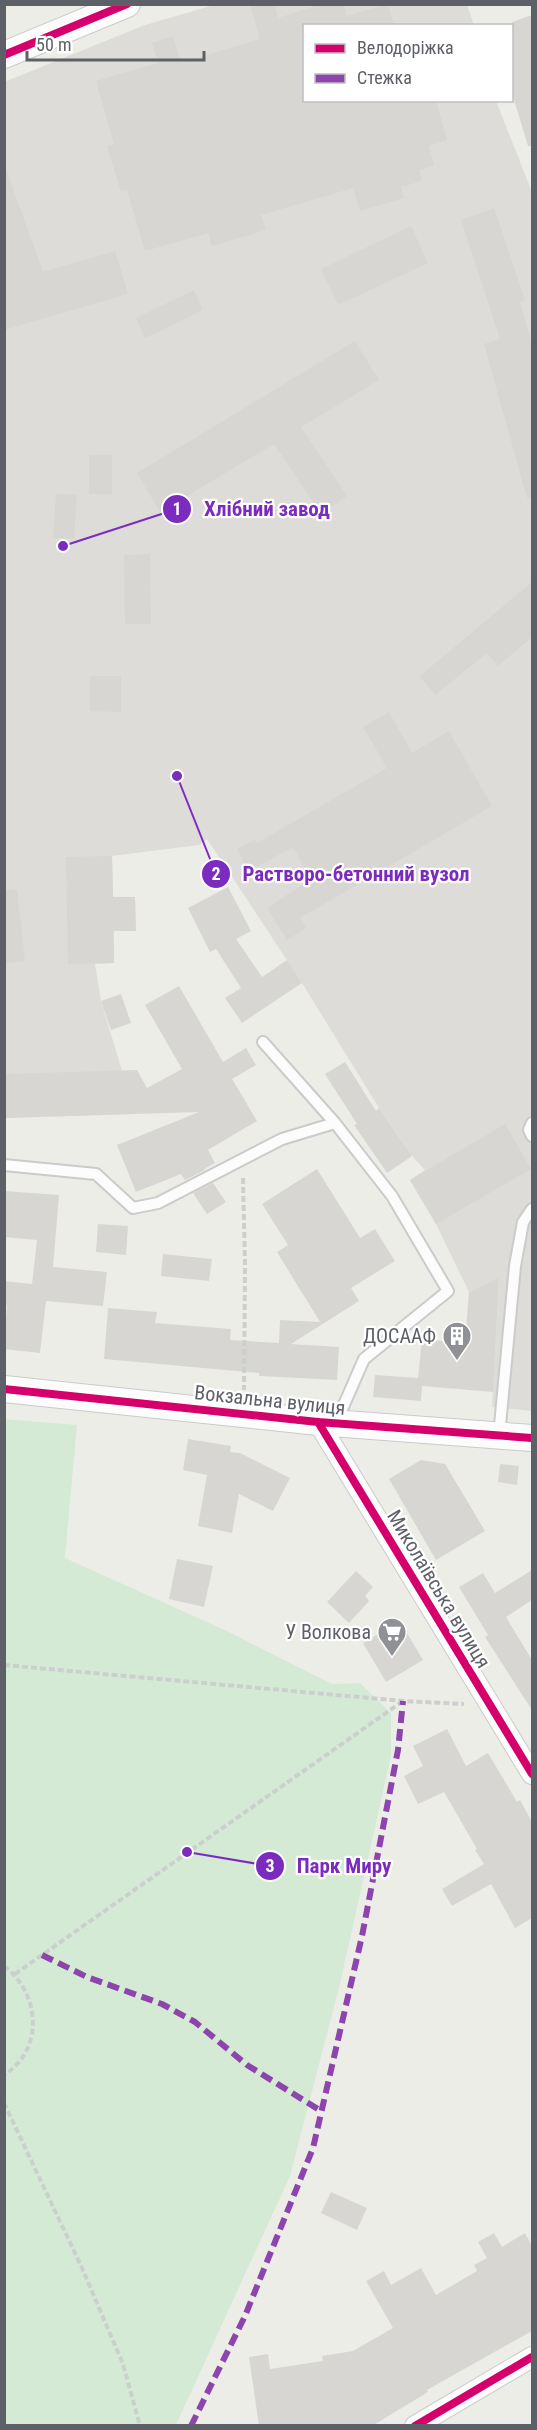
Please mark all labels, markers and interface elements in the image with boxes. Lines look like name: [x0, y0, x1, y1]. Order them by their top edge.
scale bar: [27, 24, 204, 62]
legend: [303, 24, 513, 102]
text: 50 m: [36, 34, 71, 55]
text: Велодоріжка: [357, 37, 454, 58]
text: Стежка: [357, 67, 412, 88]
callout: Хлібний завод: [162, 489, 342, 528]
text: Хлібний завод: [204, 497, 330, 521]
text: 1: [172, 498, 182, 519]
callout: Растворо-бетонний вузол: [201, 854, 482, 893]
text: Растворо-бетонний вузол: [242, 862, 470, 886]
text: 2: [211, 863, 221, 884]
building icon: ДОСААФ: [441, 1320, 473, 1362]
place label: ДОСААФ: [363, 1324, 436, 1348]
street label: Вокзальна вулиця: [193, 1380, 347, 1420]
street label: Миколаївська вулиця: [382, 1506, 496, 1672]
supermarket icon: У Волкова: [376, 1616, 408, 1658]
place label: У Волкова: [285, 1620, 371, 1644]
callout: Парк Миру: [255, 1846, 403, 1885]
text: Парк Миру: [297, 1854, 392, 1878]
text: 3: [265, 1855, 275, 1876]

